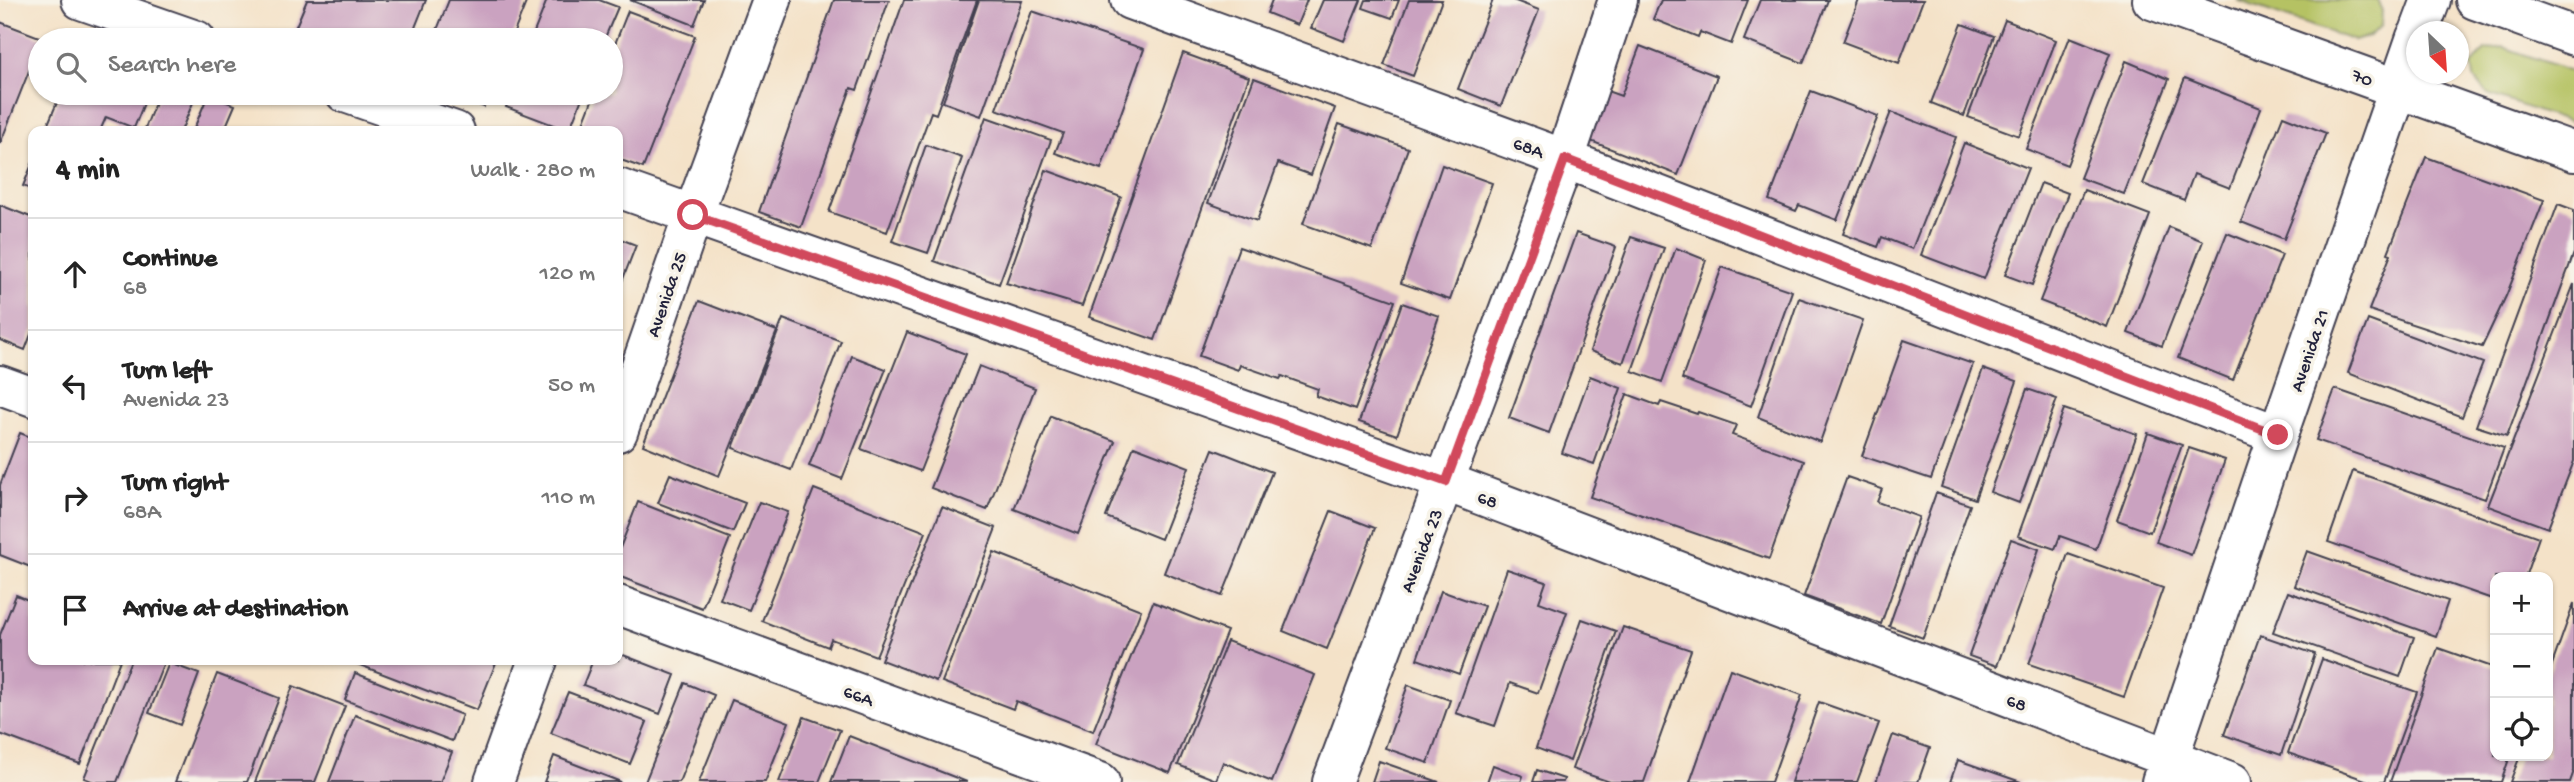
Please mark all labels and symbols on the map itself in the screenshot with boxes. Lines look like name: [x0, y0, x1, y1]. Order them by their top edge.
north arrow: [2406, 21, 2469, 84]
street label: 70: [2347, 65, 2376, 94]
street label: 68A: [1509, 133, 1548, 166]
route start: [677, 199, 708, 230]
street label: Avenida 25: [643, 250, 694, 341]
street label: Avenida 21: [2286, 307, 2336, 395]
route end: [2262, 419, 2293, 450]
street label: 68: [1473, 487, 1500, 516]
street label: Avenida 23: [1397, 506, 1450, 596]
street label: 66A: [840, 681, 878, 714]
street label: 68: [2002, 690, 2029, 719]

